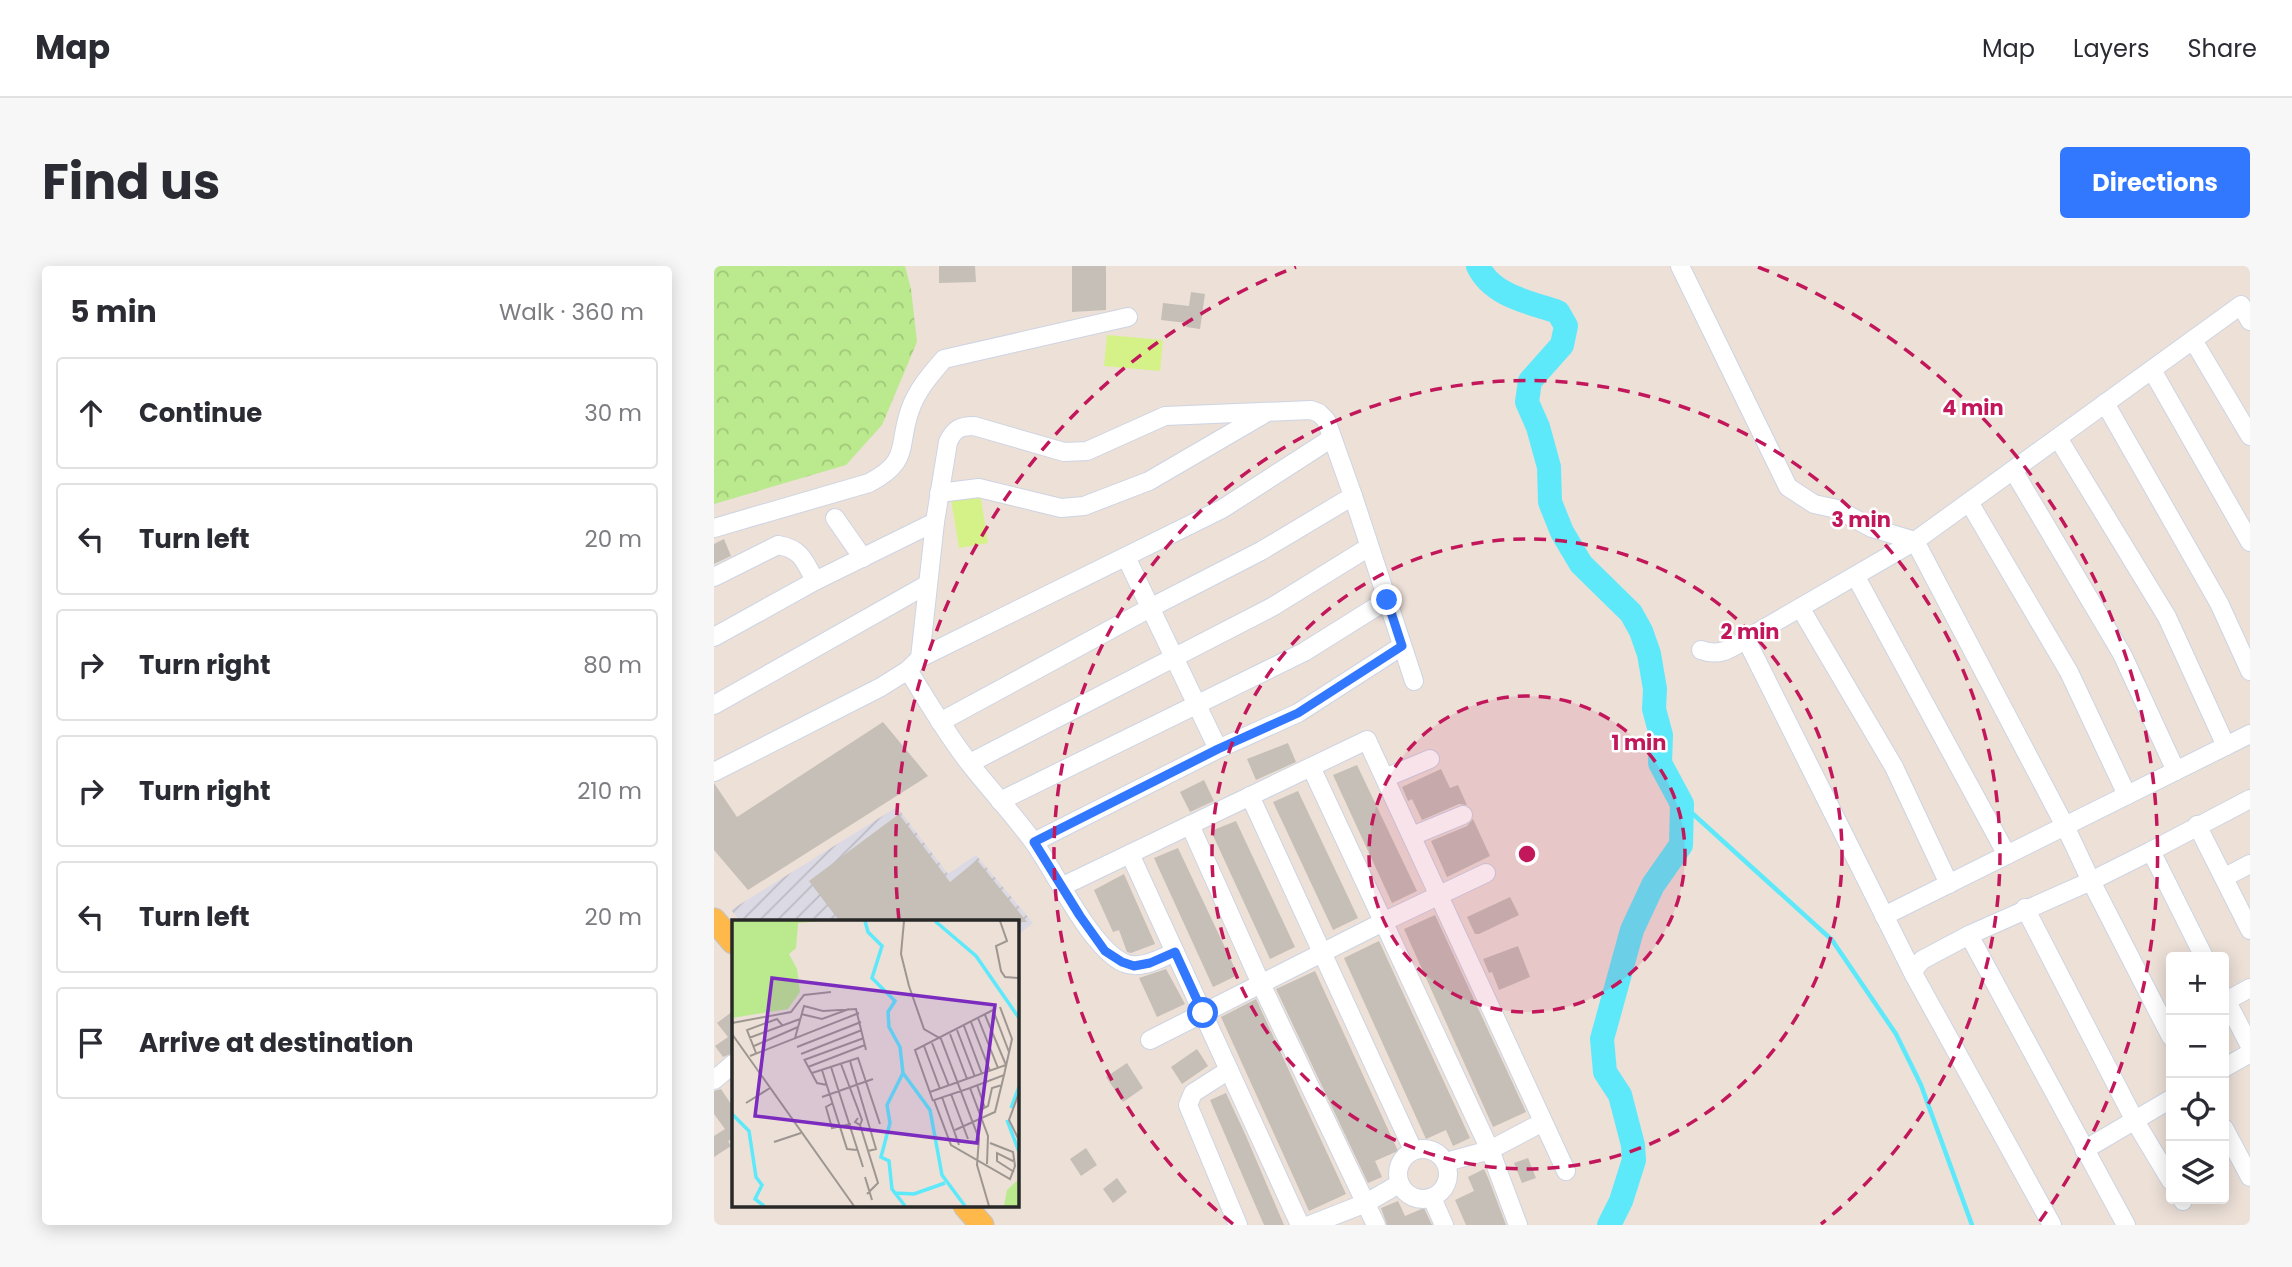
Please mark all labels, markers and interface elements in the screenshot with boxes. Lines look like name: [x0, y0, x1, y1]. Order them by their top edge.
text: Map: [35, 24, 110, 71]
text: Map: [1982, 32, 2035, 65]
text: Layers: [2073, 32, 2149, 65]
text: Share: [2187, 32, 2257, 65]
button: Directions: [2060, 147, 2250, 218]
text: Find us: [42, 148, 220, 216]
text: 5 min: [70, 290, 157, 333]
text: Walk · 360 m: [499, 296, 644, 328]
text: 4 min: [1942, 393, 2004, 422]
icon: ahead: [72, 394, 110, 432]
text: Continue: [139, 395, 262, 431]
text: 30 m: [584, 397, 642, 429]
text: 3 min: [1831, 505, 1891, 534]
icon: left: [72, 520, 110, 558]
text: Turn left: [139, 521, 250, 557]
text: 20 m: [584, 523, 642, 555]
route end: [1371, 584, 1402, 615]
text: 2 min: [1720, 617, 1780, 646]
icon: right: [72, 646, 110, 684]
text: Turn right: [139, 647, 271, 683]
text: 80 m: [583, 649, 642, 681]
text: 1 min: [1612, 728, 1666, 757]
icon: right: [72, 772, 110, 810]
text: Turn right: [139, 773, 271, 809]
text: 210 m: [577, 775, 642, 807]
centre of rings: [1515, 842, 1539, 866]
icon: left: [72, 898, 110, 936]
text: Turn left: [139, 899, 250, 935]
text: 20 m: [584, 901, 642, 933]
inset map: [732, 920, 1018, 1208]
map controls: [2166, 952, 2229, 1204]
button: +: [2166, 952, 2229, 1015]
route start: [1187, 997, 1218, 1028]
button: −: [2166, 1015, 2229, 1078]
icon: arrive: [72, 1024, 110, 1062]
text: Arrive at destination: [139, 1025, 414, 1061]
button: locate: [2166, 1078, 2229, 1141]
button: layers: [2166, 1141, 2229, 1204]

